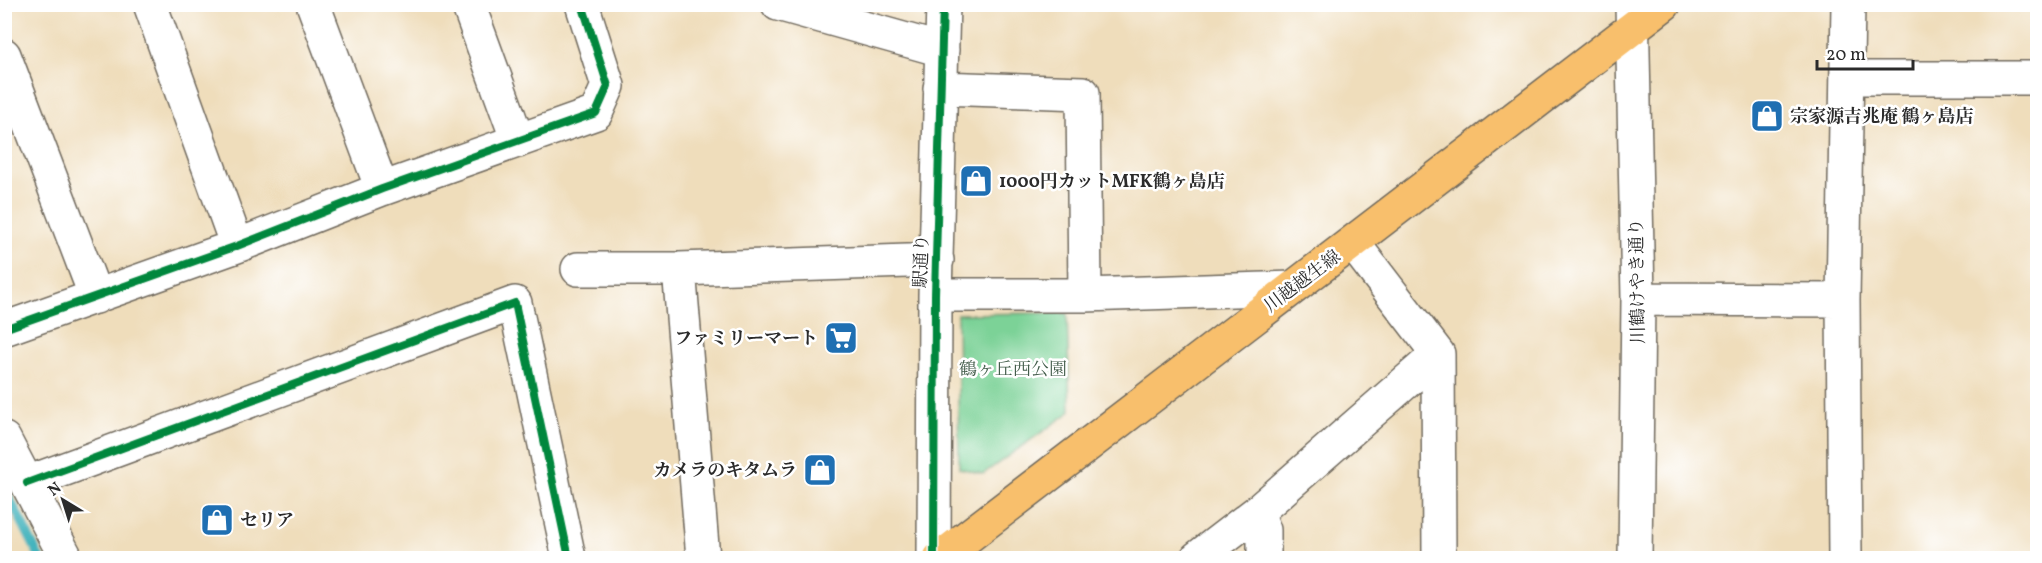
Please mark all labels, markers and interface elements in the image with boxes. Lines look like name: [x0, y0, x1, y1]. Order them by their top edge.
scale bar: [1817, 33, 1913, 71]
text: 20 m: [1826, 43, 1866, 68]
shop icon: 宗家源吉兆庵 鶴ヶ島店: [1749, 98, 1785, 134]
place label: 宗家源吉兆庵 鶴ヶ島店: [1790, 105, 1974, 130]
shop icon: 1000円カットMFK鶴ヶ島店: [958, 163, 994, 199]
place label: 1000円カットMFK鶴ヶ島店: [999, 170, 1225, 195]
street label: 川鶴けやき通り: [1625, 218, 1652, 344]
street label: 駅通り: [909, 234, 936, 288]
street label: 川越越生線: [1259, 245, 1346, 319]
supermarket icon: ファミリーマート: [823, 320, 859, 356]
place label: ファミリーマート: [674, 327, 818, 352]
park label: 鶴ヶ丘西公園: [959, 358, 1067, 383]
shop icon: カメラのキタムラ: [802, 452, 838, 488]
place label: カメラのキタムラ: [653, 459, 797, 484]
north arrow: [33, 470, 93, 530]
text: N: [44, 477, 67, 502]
shop icon: セリア: [199, 502, 235, 538]
place label: セリア: [240, 509, 294, 534]

